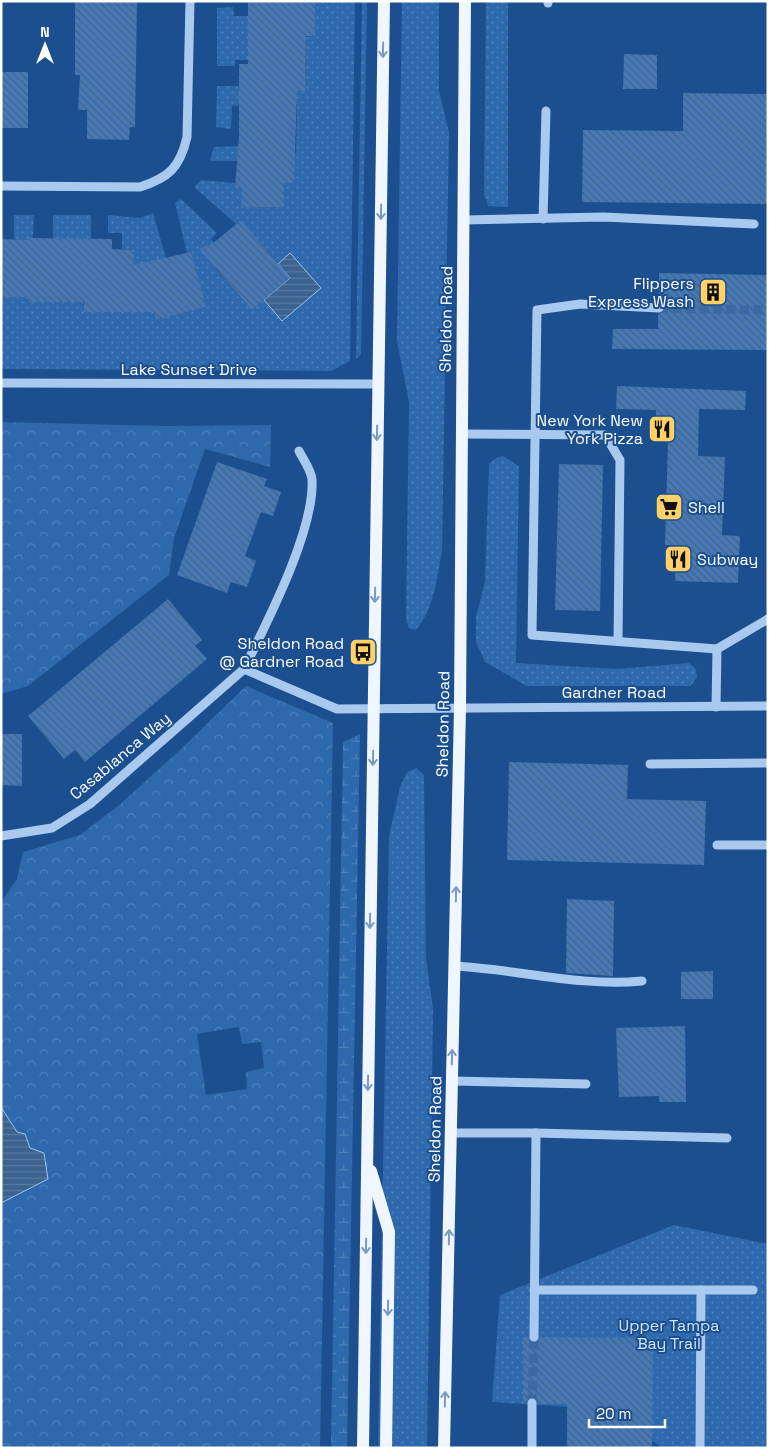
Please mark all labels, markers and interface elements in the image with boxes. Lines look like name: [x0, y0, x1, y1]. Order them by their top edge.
north arrow: [20, 20, 70, 70]
text: N: [40, 23, 50, 41]
one-way arrow: [379, 42, 388, 58]
one-way arrow: [376, 204, 385, 220]
street label: Sheldon Road: [435, 266, 457, 372]
place label: Flippers Express Wash: [588, 273, 694, 312]
building icon: Flippers Express Wash: [698, 277, 728, 307]
street label: Lake Sunset Drive: [121, 359, 257, 380]
place label: New York New York Pizza: [537, 410, 643, 449]
restaurant icon: New York New York Pizza: [647, 414, 677, 444]
one-way arrow: [372, 424, 382, 441]
supermarket icon: Shell: [654, 492, 684, 522]
place label: Shell: [688, 497, 725, 518]
restaurant icon: Subway: [663, 544, 693, 574]
place label: Subway: [697, 549, 758, 570]
one-way arrow: [370, 587, 380, 603]
place label: Sheldon Road @ Gardner Road: [219, 633, 344, 672]
bus stop icon: Sheldon Road @ Gardner Road: [348, 637, 378, 667]
street label: Sheldon Road: [432, 671, 454, 777]
street label: Gardner Road: [562, 682, 666, 703]
street label: Casablanca Way: [65, 708, 175, 804]
one-way arrow: [368, 750, 378, 766]
one-way arrow: [451, 886, 461, 902]
one-way arrow: [366, 912, 375, 928]
one-way arrow: [448, 1049, 457, 1065]
one-way arrow: [363, 1074, 373, 1091]
street label: Sheldon Road: [424, 1076, 446, 1182]
one-way arrow: [444, 1229, 454, 1245]
one-way arrow: [361, 1237, 371, 1253]
one-way arrow: [383, 1299, 392, 1315]
park label: Upper Tampa Bay Trail: [619, 1315, 719, 1354]
one-way arrow: [441, 1391, 450, 1407]
scale bar: [589, 1396, 665, 1428]
text: 20 m: [596, 1404, 631, 1423]

